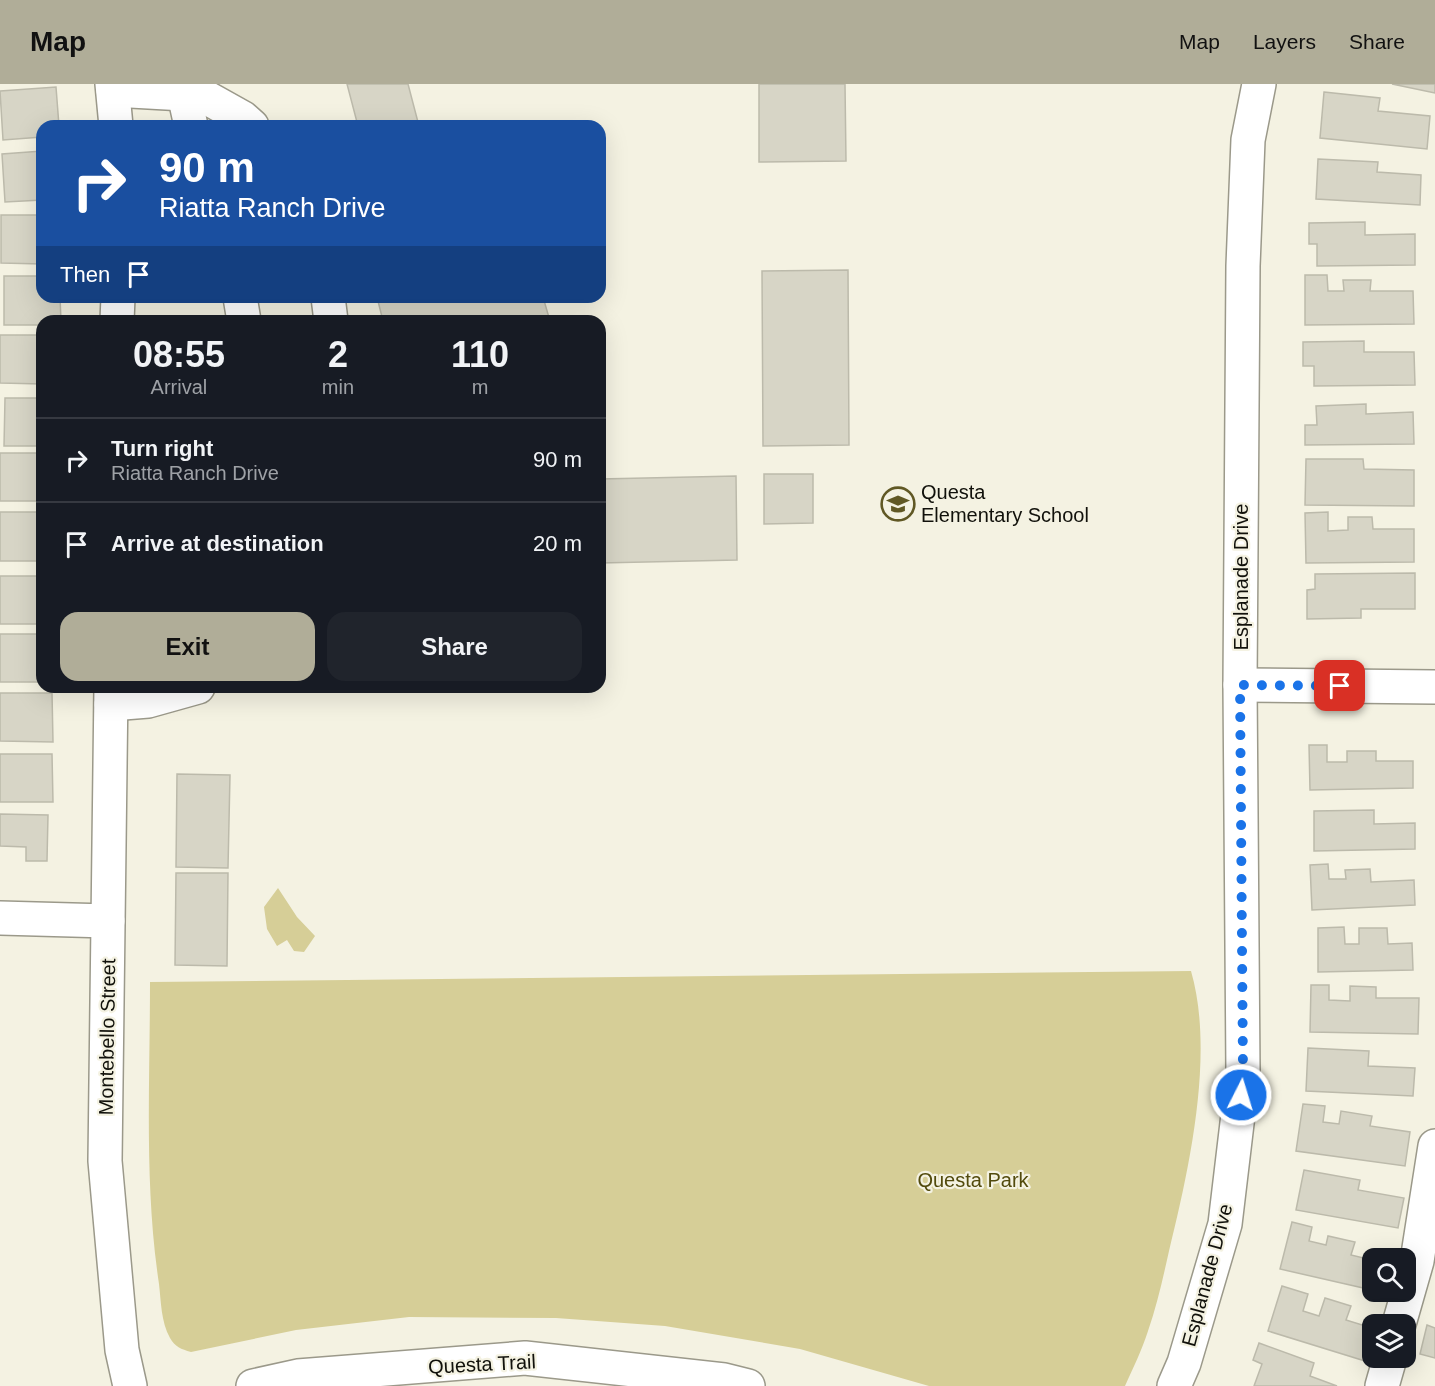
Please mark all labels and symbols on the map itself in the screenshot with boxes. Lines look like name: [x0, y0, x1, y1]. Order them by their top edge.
place label: Questa Elementary School: [921, 481, 1089, 526]
school or university icon: Questa Elementary School: [880, 486, 916, 522]
street label: Esplanade Drive: [1230, 504, 1252, 650]
pin: [1314, 660, 1365, 711]
street label: Montebello Street: [95, 958, 119, 1116]
position arrow: [1209, 1063, 1273, 1127]
park label: Questa Park: [917, 1169, 1030, 1191]
street label: Esplanade Drive: [1177, 1201, 1237, 1349]
street label: Questa Trail: [428, 1350, 536, 1378]

